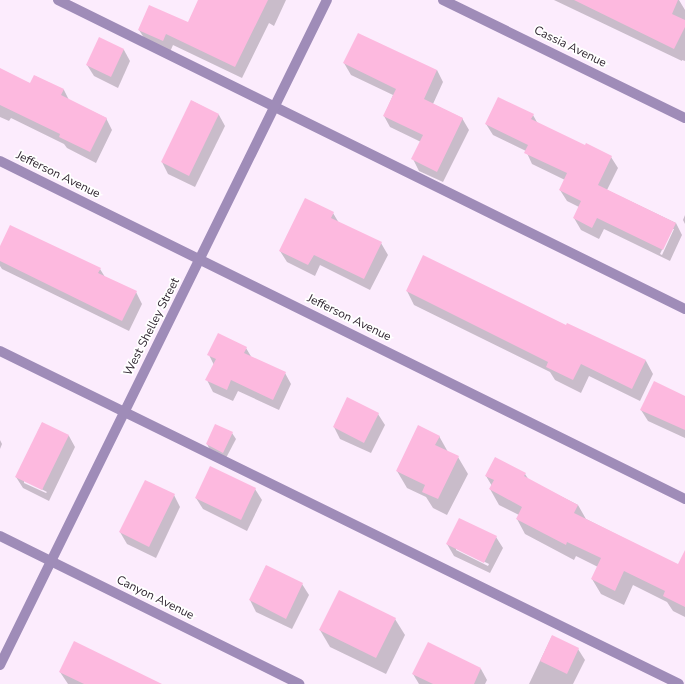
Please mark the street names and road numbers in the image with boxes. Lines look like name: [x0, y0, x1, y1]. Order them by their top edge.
street label: Cassia Avenue: [531, 23, 609, 71]
street label: Jefferson Avenue: [14, 148, 102, 202]
street label: West Shelley Street: [121, 276, 183, 378]
street label: Jefferson Avenue: [305, 291, 393, 345]
street label: Canyon Avenue: [114, 573, 196, 623]

